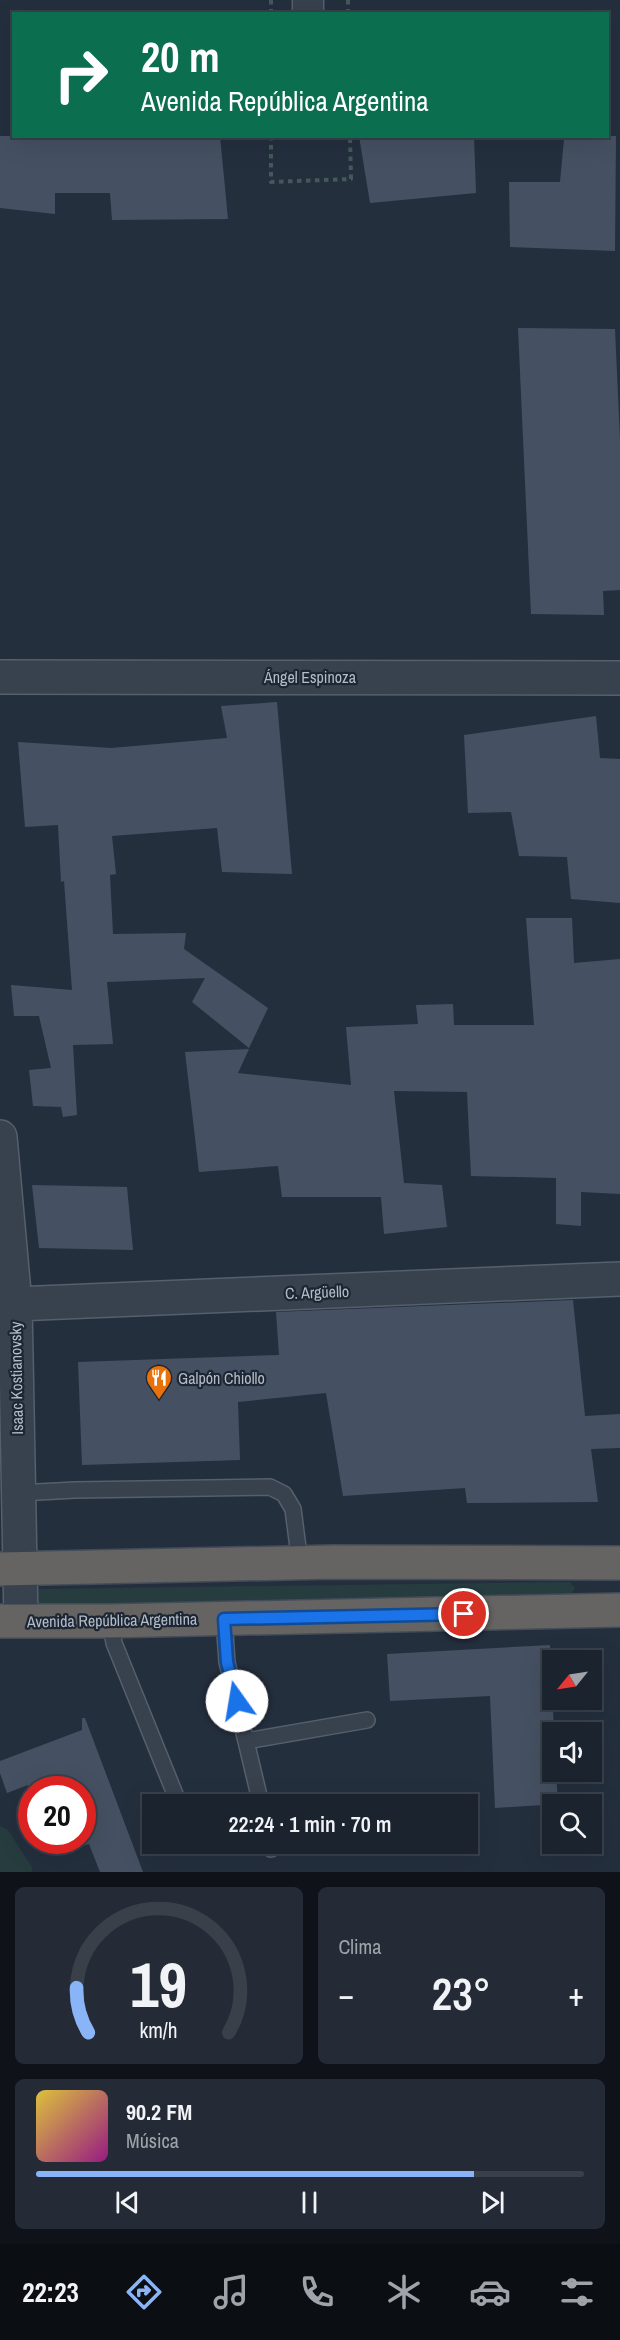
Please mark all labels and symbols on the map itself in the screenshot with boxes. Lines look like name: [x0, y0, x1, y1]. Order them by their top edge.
street label: Ángel Espinoza: [263, 666, 357, 688]
street label: C. Argüello: [285, 1280, 349, 1304]
street label: Isaac Kostianovsky: [4, 1321, 28, 1435]
restaurant icon: Galpón Chiollo: [144, 1363, 174, 1401]
place label: Galpón Chiollo: [178, 1367, 265, 1389]
pin: [438, 1588, 489, 1639]
street label: Avenida República Argentina: [26, 1608, 198, 1633]
north arrow: [542, 1650, 602, 1710]
position arrow: [205, 1669, 269, 1733]
speed limit sign: 20: [18, 1776, 96, 1854]

